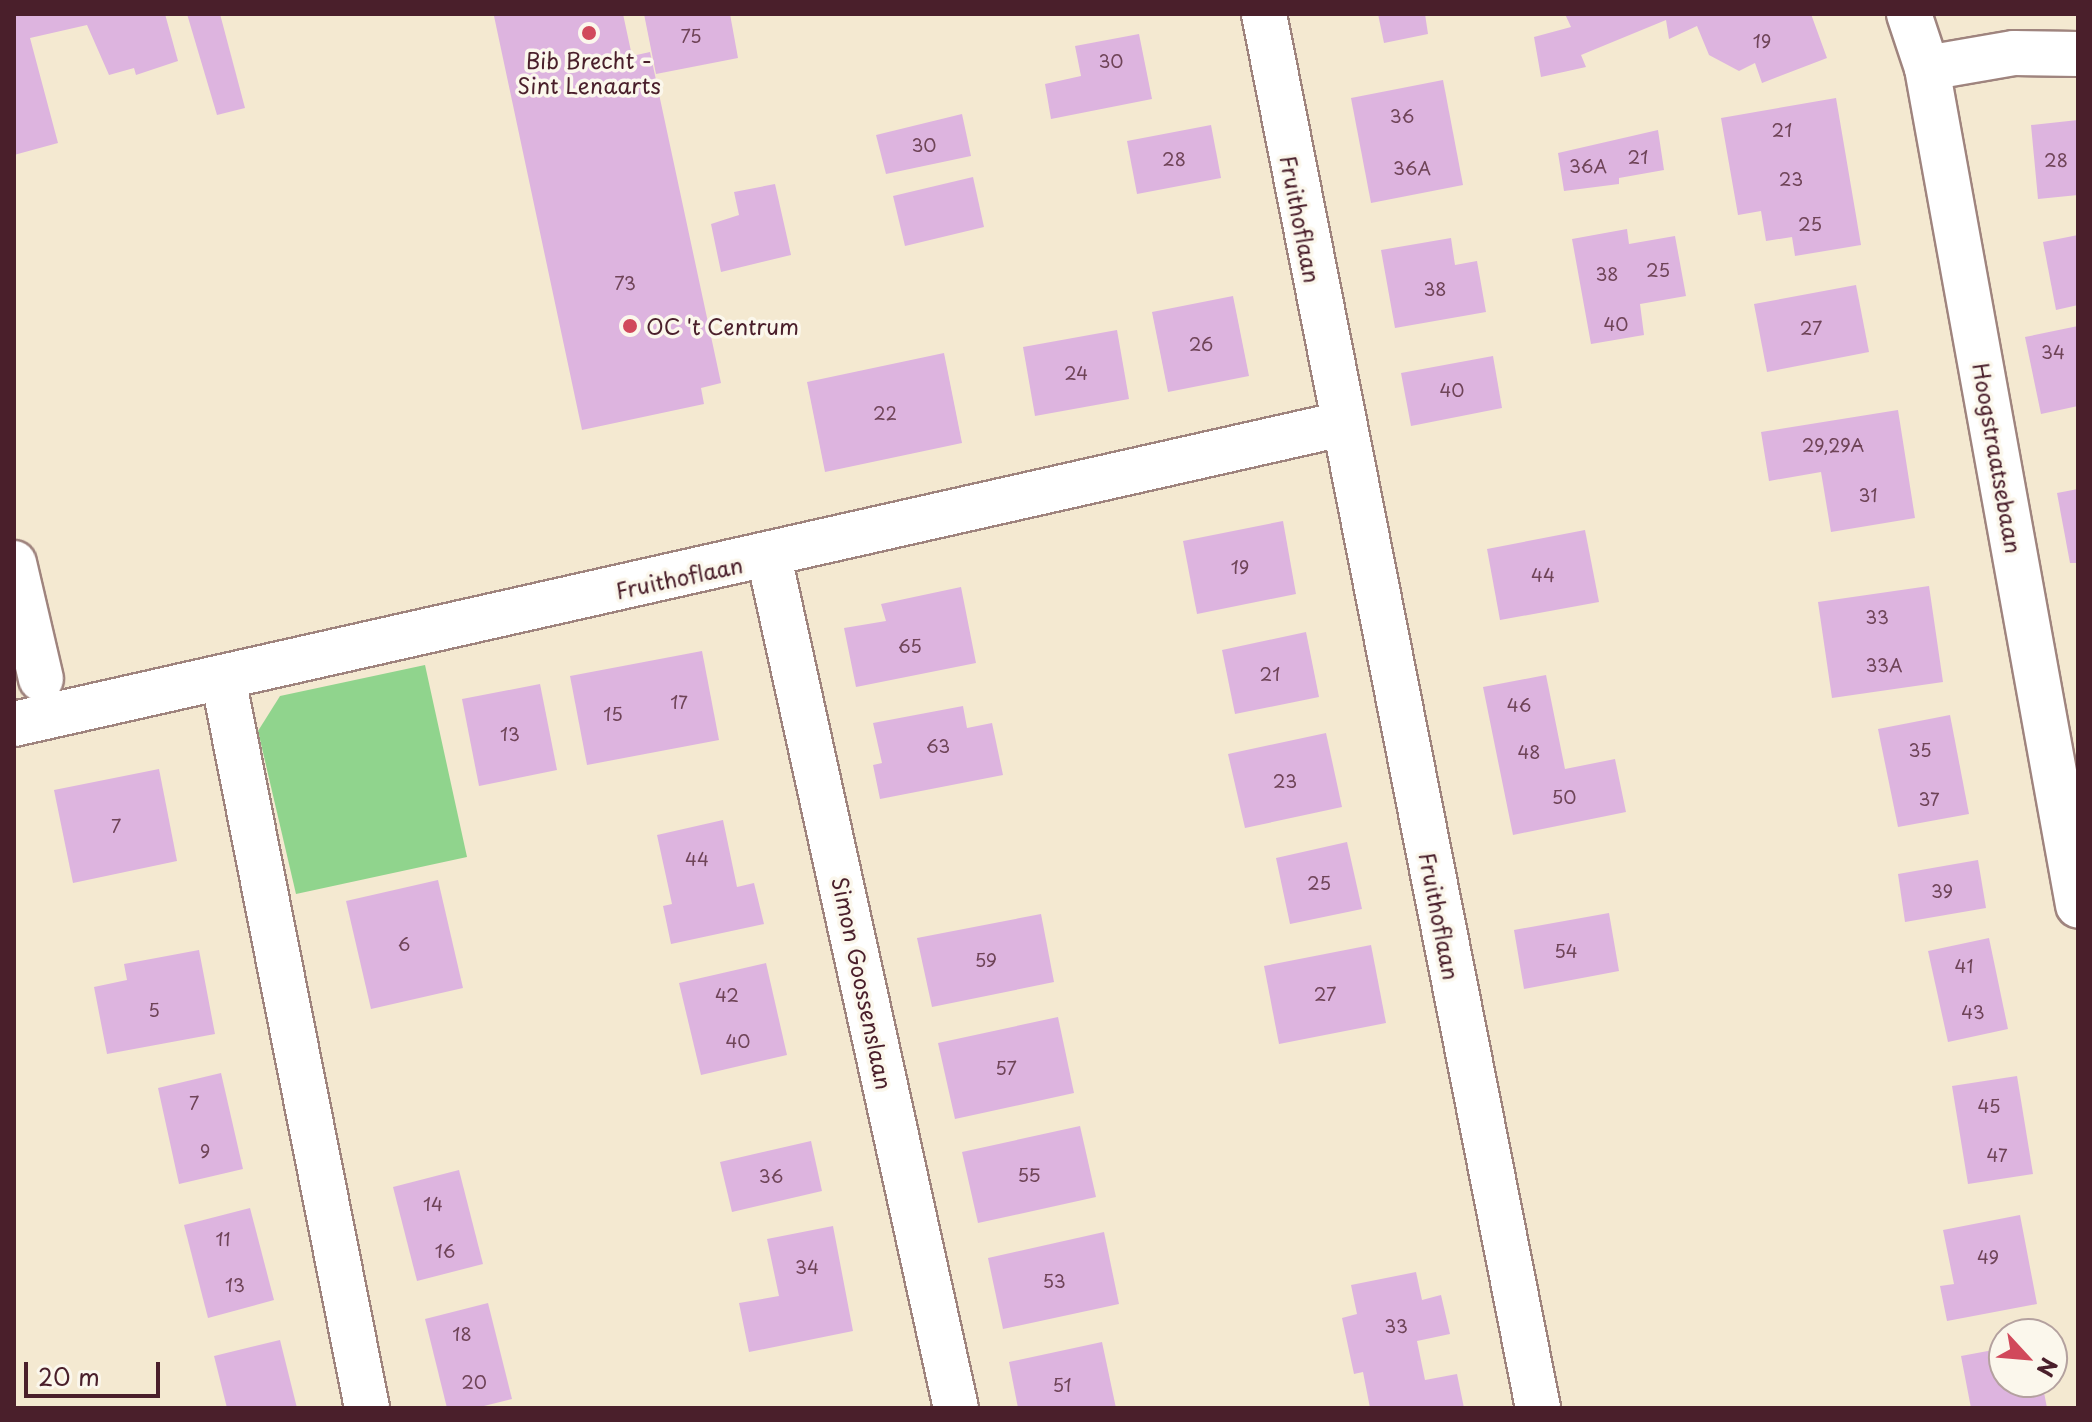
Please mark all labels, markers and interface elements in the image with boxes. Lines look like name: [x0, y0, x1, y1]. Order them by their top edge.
marker: Bib Brecht - Sint Lenaarts: [580, 24, 598, 42]
house number: 75: [681, 25, 701, 47]
house number: 19: [1753, 30, 1771, 52]
place label: Bib Brecht - Sint Lenaarts: [517, 46, 661, 98]
house number: 30: [1098, 50, 1124, 72]
house number: 36: [1390, 105, 1414, 127]
house number: 21: [1772, 119, 1792, 141]
house number: 30: [911, 134, 937, 156]
house number: 21: [1628, 146, 1648, 168]
house number: 28: [1162, 148, 1186, 170]
house number: 28: [2044, 149, 2068, 171]
street label: Fruithoflaan: [1276, 153, 1326, 285]
house number: 36A: [1569, 155, 1607, 177]
house number: 36A: [1393, 157, 1431, 179]
house number: 23: [1779, 168, 1803, 190]
house number: 25: [1798, 213, 1822, 235]
house number: 25: [1646, 259, 1670, 281]
house number: 38: [1595, 263, 1619, 285]
house number: 73: [614, 272, 636, 294]
house number: 38: [1423, 278, 1447, 300]
place label: OC 't Centrum: [646, 313, 802, 339]
house number: 40: [1603, 313, 1629, 335]
marker: OC 't Centrum: [621, 317, 639, 335]
house number: 27: [1800, 317, 1822, 339]
house number: 26: [1189, 333, 1213, 355]
house number: 34: [2041, 341, 2065, 363]
street label: Hoogstraatsebaan: [1968, 361, 2028, 555]
house number: 24: [1064, 362, 1088, 384]
house number: 40: [1439, 379, 1465, 401]
house number: 22: [873, 402, 897, 424]
house number: 29,29A: [1802, 434, 1864, 456]
house number: 31: [1859, 484, 1877, 506]
street label: Fruithoflaan: [613, 551, 745, 603]
house number: 19: [1231, 556, 1249, 578]
house number: 44: [1531, 564, 1555, 586]
house number: 33: [1865, 606, 1889, 628]
house number: 65: [898, 635, 922, 657]
house number: 33A: [1865, 654, 1903, 676]
house number: 21: [1260, 663, 1280, 685]
house number: 17: [670, 691, 688, 713]
house number: 46: [1507, 694, 1531, 716]
house number: 15: [603, 703, 623, 725]
house number: 13: [500, 723, 520, 745]
house number: 63: [926, 735, 950, 757]
house number: 35: [1908, 739, 1932, 761]
house number: 48: [1517, 741, 1541, 763]
house number: 23: [1273, 770, 1297, 792]
house number: 50: [1552, 786, 1576, 808]
house number: 37: [1918, 788, 1940, 810]
house number: 7: [111, 815, 121, 837]
house number: 44: [685, 848, 709, 870]
street label: Fruithoflaan: [1415, 850, 1465, 982]
house number: 25: [1307, 872, 1331, 894]
street label: Simon Goossenslaan: [828, 875, 898, 1091]
house number: 39: [1931, 880, 1953, 902]
house number: 6: [398, 933, 410, 955]
house number: 54: [1554, 940, 1578, 962]
house number: 59: [975, 949, 997, 971]
house number: 41: [1955, 955, 1973, 977]
house number: 27: [1314, 983, 1336, 1005]
house number: 42: [715, 984, 739, 1006]
house number: 5: [148, 999, 160, 1021]
house number: 43: [1961, 1001, 1985, 1023]
house number: 40: [725, 1030, 751, 1052]
house number: 57: [995, 1057, 1017, 1079]
house number: 7: [189, 1092, 199, 1114]
house number: 45: [1978, 1095, 2000, 1117]
house number: 9: [200, 1140, 210, 1162]
house number: 47: [1986, 1144, 2008, 1166]
house number: 55: [1017, 1164, 1041, 1186]
house number: 36: [759, 1165, 783, 1187]
house number: 14: [423, 1193, 443, 1215]
house number: 11: [215, 1228, 231, 1250]
house number: 16: [435, 1240, 455, 1262]
house number: 49: [1977, 1246, 1999, 1268]
house number: 34: [795, 1256, 819, 1278]
house number: 53: [1042, 1270, 1066, 1292]
house number: 13: [225, 1274, 245, 1296]
house number: 33: [1384, 1315, 1408, 1337]
north arrow: [1988, 1318, 2068, 1398]
house number: 18: [452, 1323, 472, 1345]
scale bar: [28, 1346, 164, 1396]
text: N: [2030, 1353, 2067, 1383]
text: 20 m: [38, 1358, 100, 1394]
house number: 20: [461, 1371, 487, 1393]
house number: 51: [1052, 1374, 1072, 1396]

